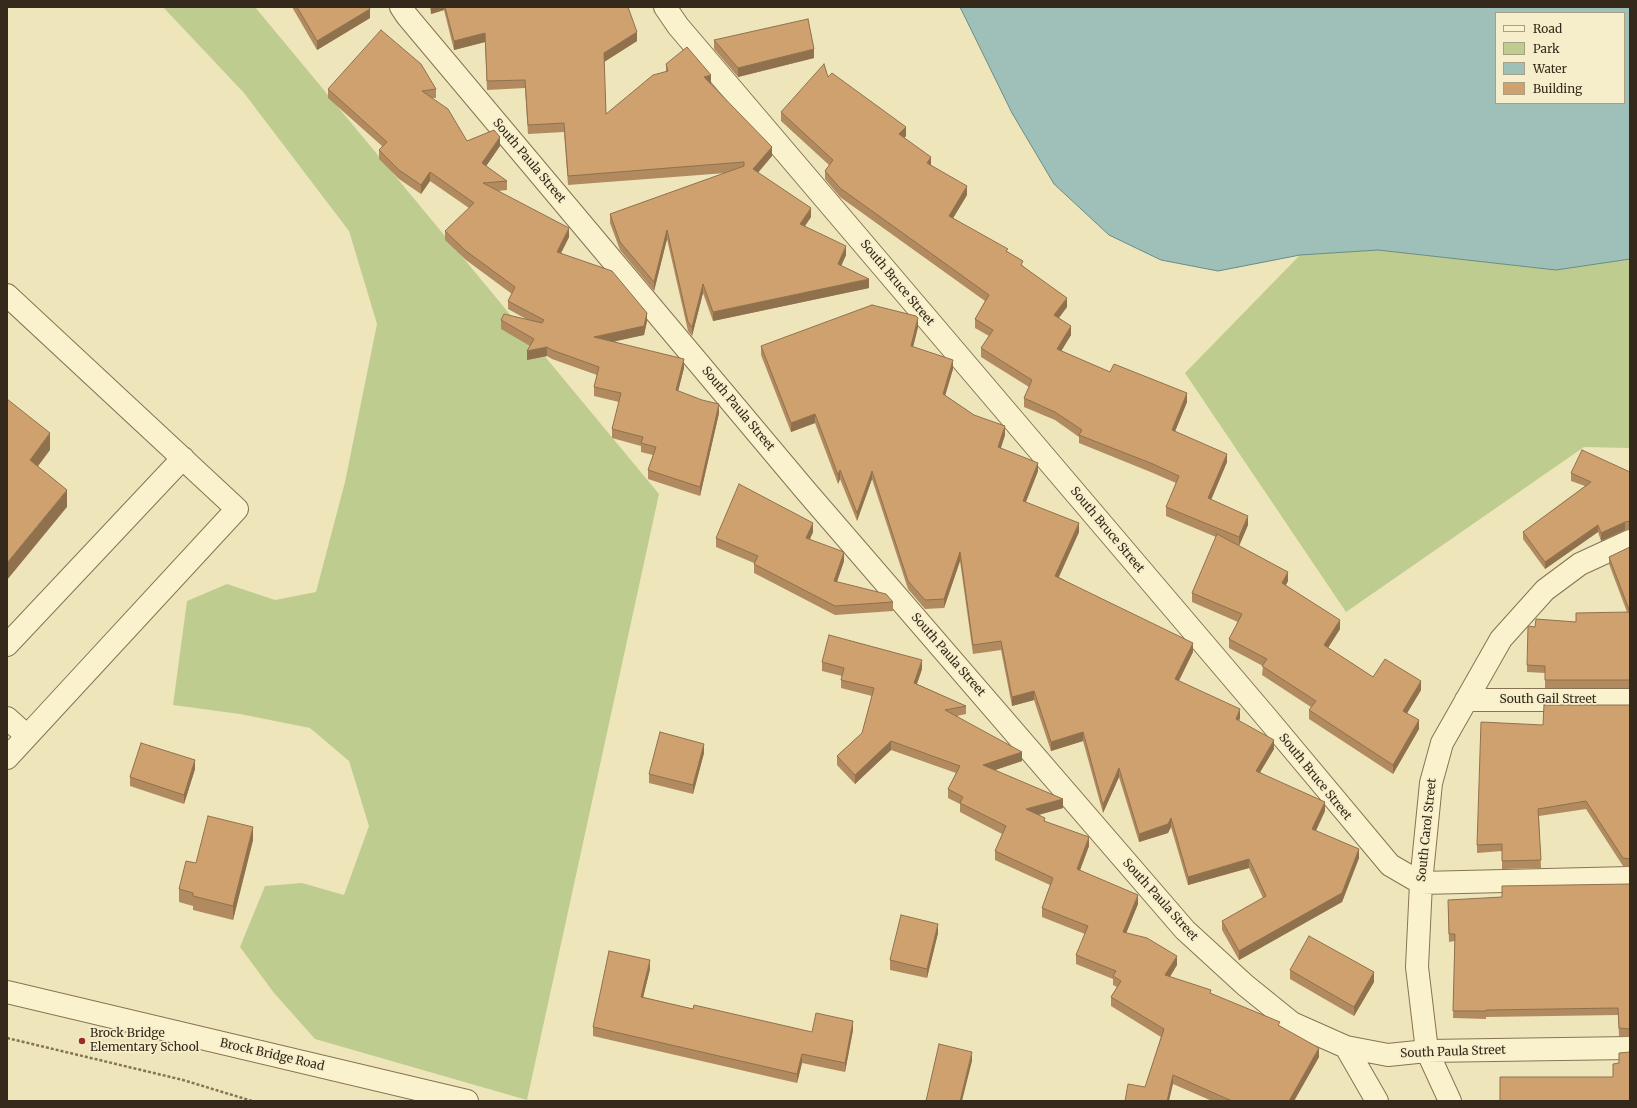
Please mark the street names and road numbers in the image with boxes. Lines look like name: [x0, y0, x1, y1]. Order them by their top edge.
street label: South Paula Street: [490, 116, 568, 206]
street label: South Bruce Street: [857, 237, 937, 329]
street label: South Paula Street: [699, 364, 777, 454]
street label: South Bruce Street: [1067, 484, 1147, 576]
street label: South Paula Street: [908, 610, 988, 700]
street label: South Gail Street: [1500, 693, 1596, 707]
street label: South Bruce Street: [1276, 731, 1354, 823]
street label: South Carol Street: [1414, 777, 1440, 883]
street label: South Paula Street: [1119, 856, 1201, 944]
street label: Brock Bridge Road: [218, 1036, 326, 1074]
street label: South Paula Street: [1400, 1043, 1506, 1061]

